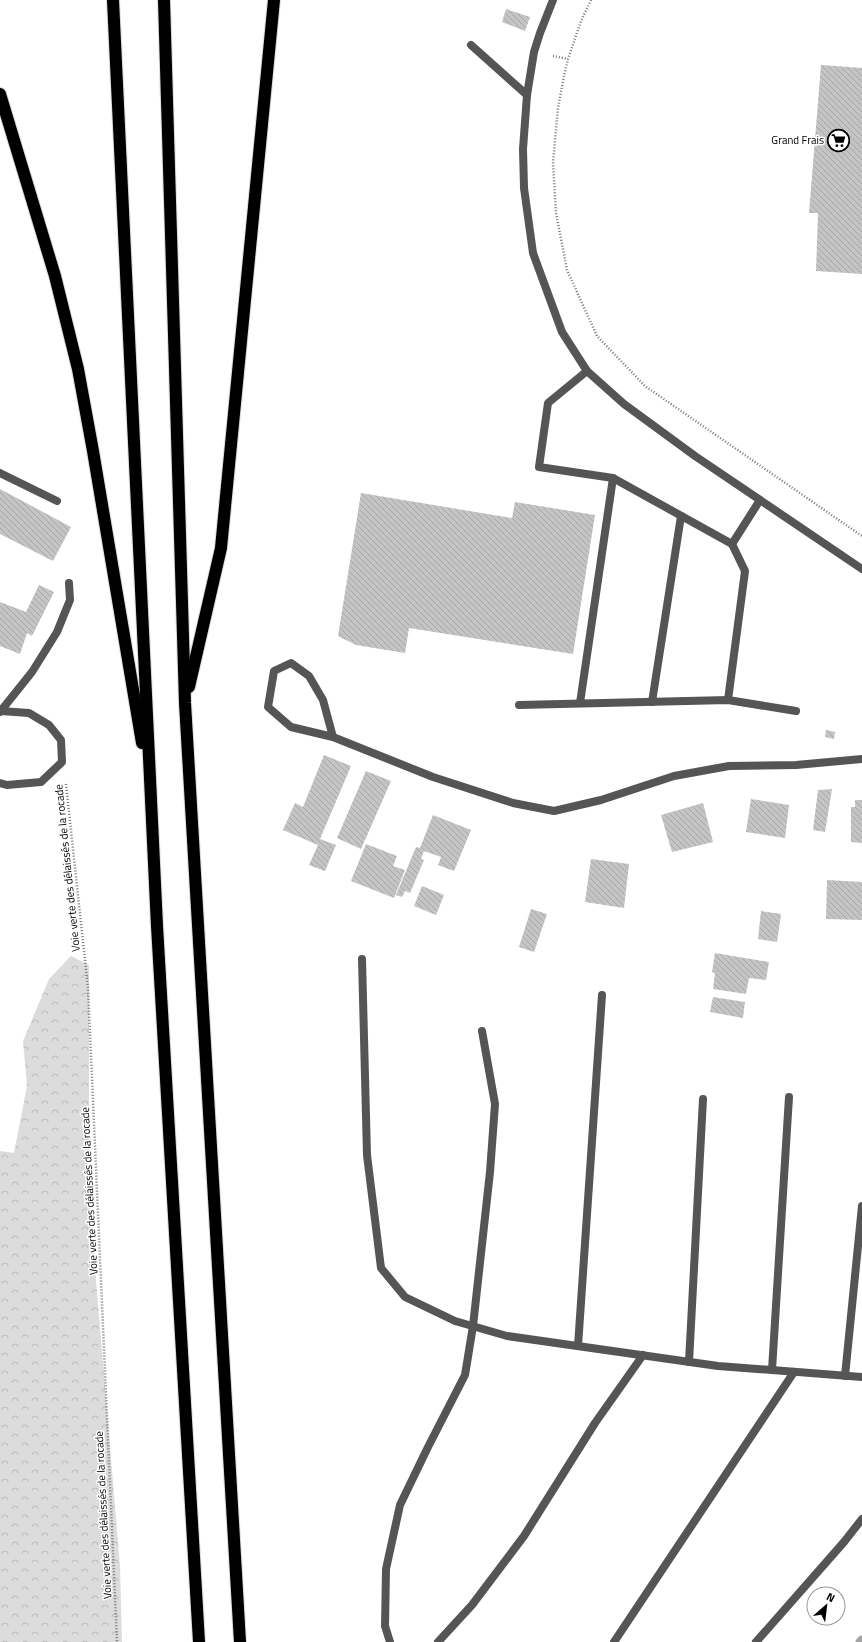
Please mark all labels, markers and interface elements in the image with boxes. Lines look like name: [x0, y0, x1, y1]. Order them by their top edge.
supermarket icon: Grand Frais: [826, 127, 852, 153]
place label: Grand Frais: [771, 132, 824, 148]
street label: Voie verte des délaissés de la rocade: [50, 783, 84, 952]
street label: Voie verte des délaissés de la rocade: [77, 1106, 101, 1275]
street label: Voie verte des délaissés de la rocade: [91, 1430, 115, 1599]
north arrow: [806, 1586, 846, 1626]
text: N: [824, 1588, 838, 1606]

